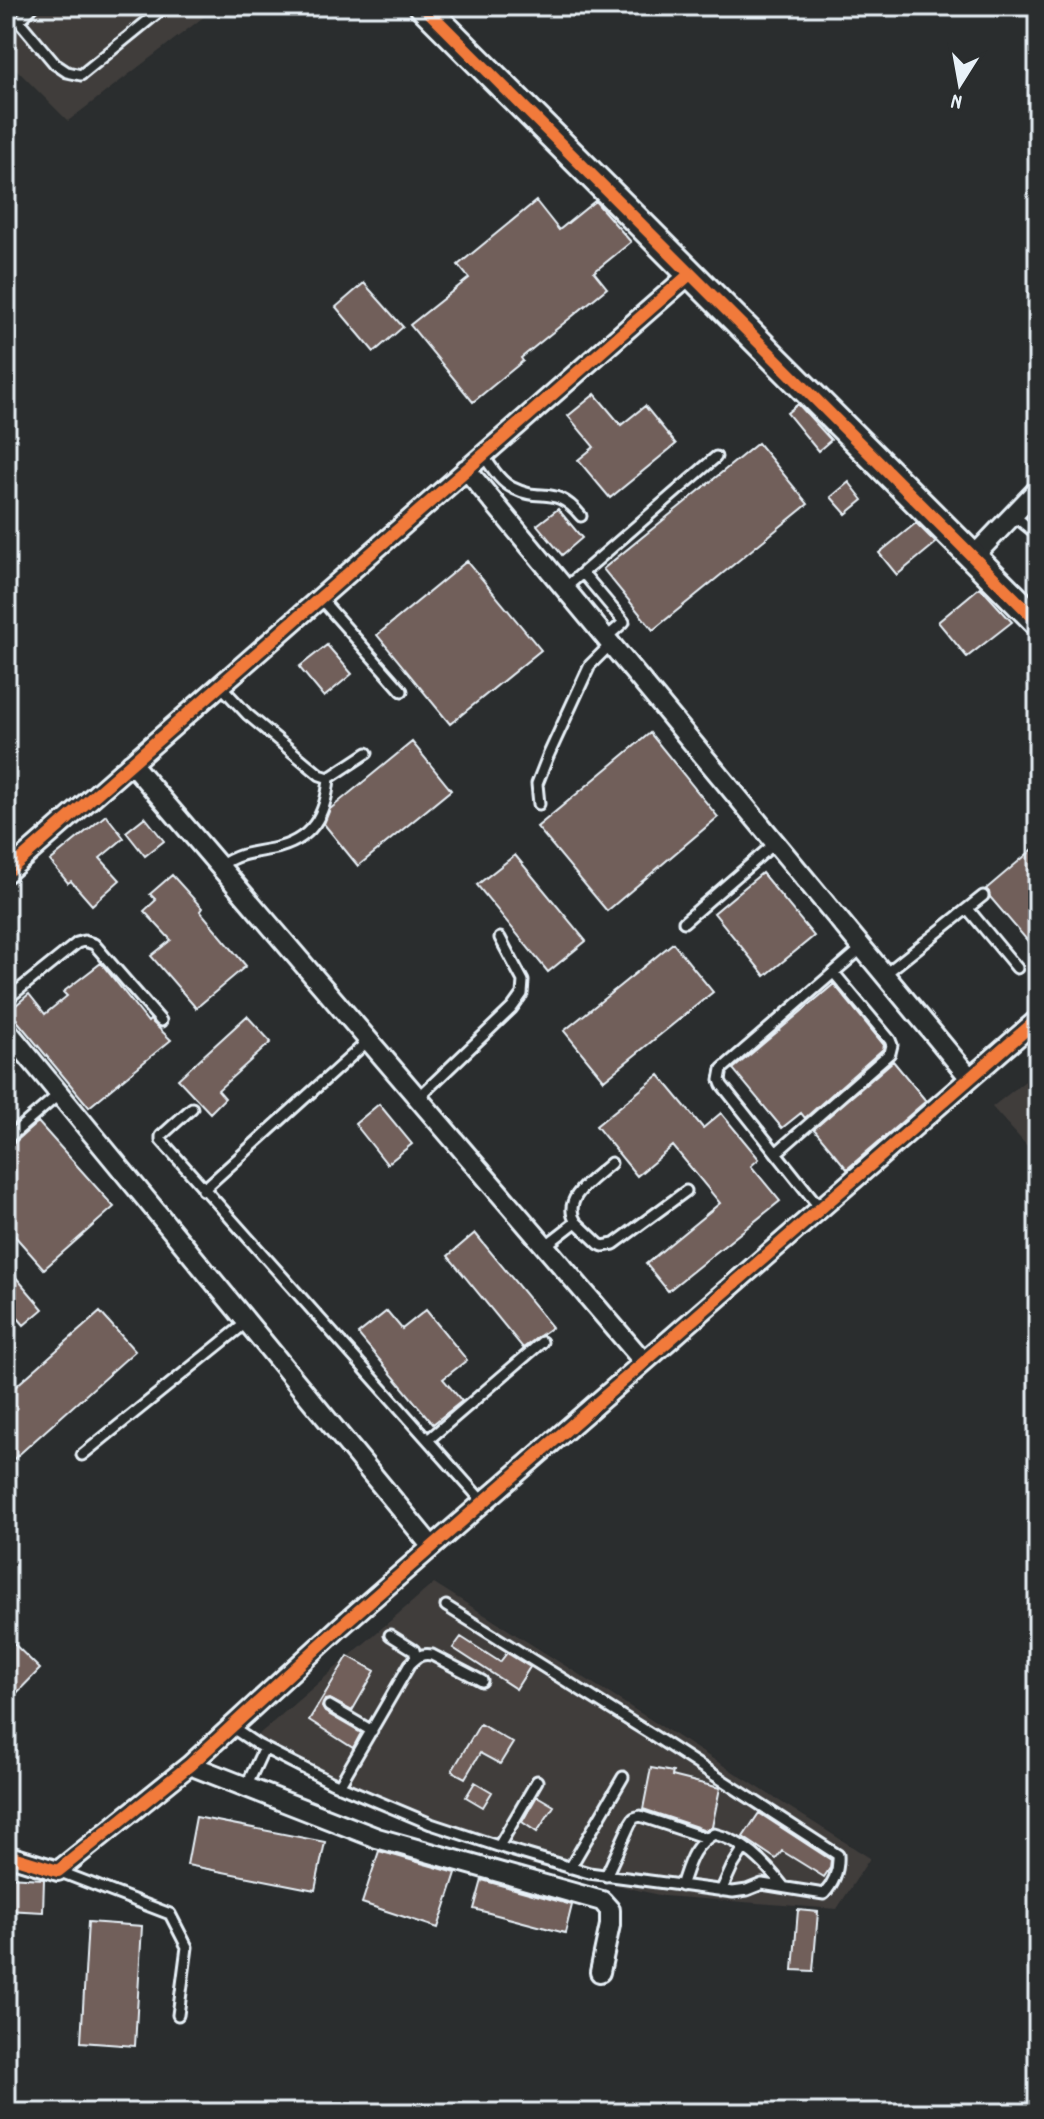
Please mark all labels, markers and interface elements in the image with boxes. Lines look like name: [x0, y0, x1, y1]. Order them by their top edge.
north arrow: [920, 44, 1000, 124]
text: N: [948, 84, 965, 116]

